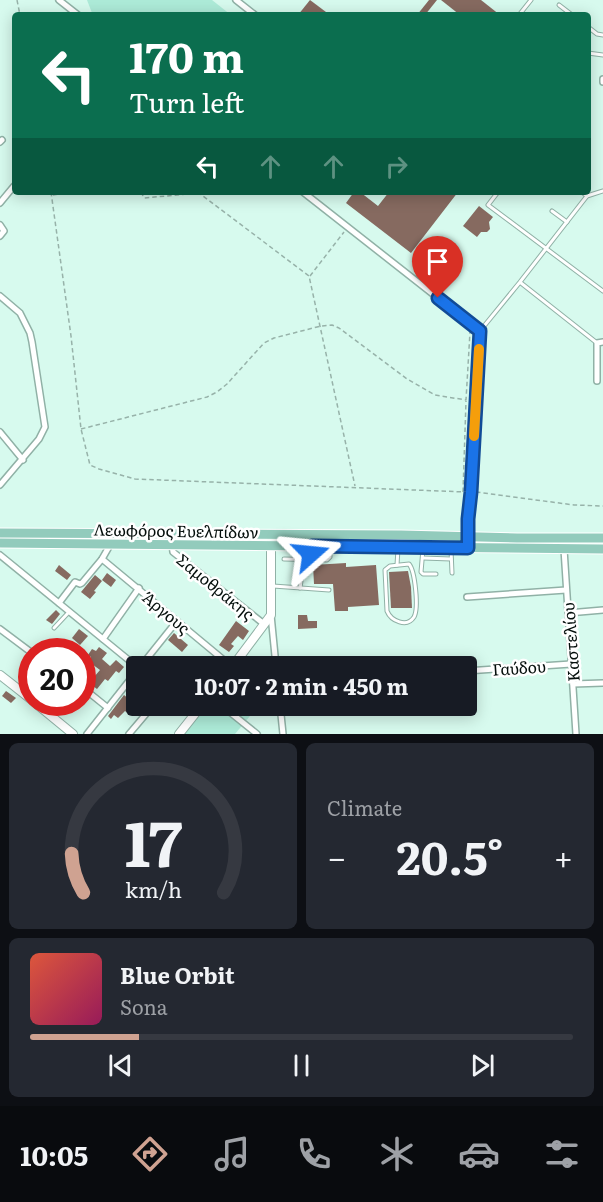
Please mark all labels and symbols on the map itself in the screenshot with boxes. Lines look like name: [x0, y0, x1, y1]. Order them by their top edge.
pin: [412, 236, 463, 298]
street label: Λεωφόρος Ευελπίδων: [93, 517, 259, 543]
position arrow: [279, 522, 343, 586]
street label: Σαμοθράκης: [172, 547, 260, 625]
street label: Άργους: [138, 585, 196, 639]
street label: Καστελίου: [555, 601, 585, 683]
speed limit sign: 20: [18, 638, 96, 716]
street label: Γαύδου: [491, 653, 547, 681]

